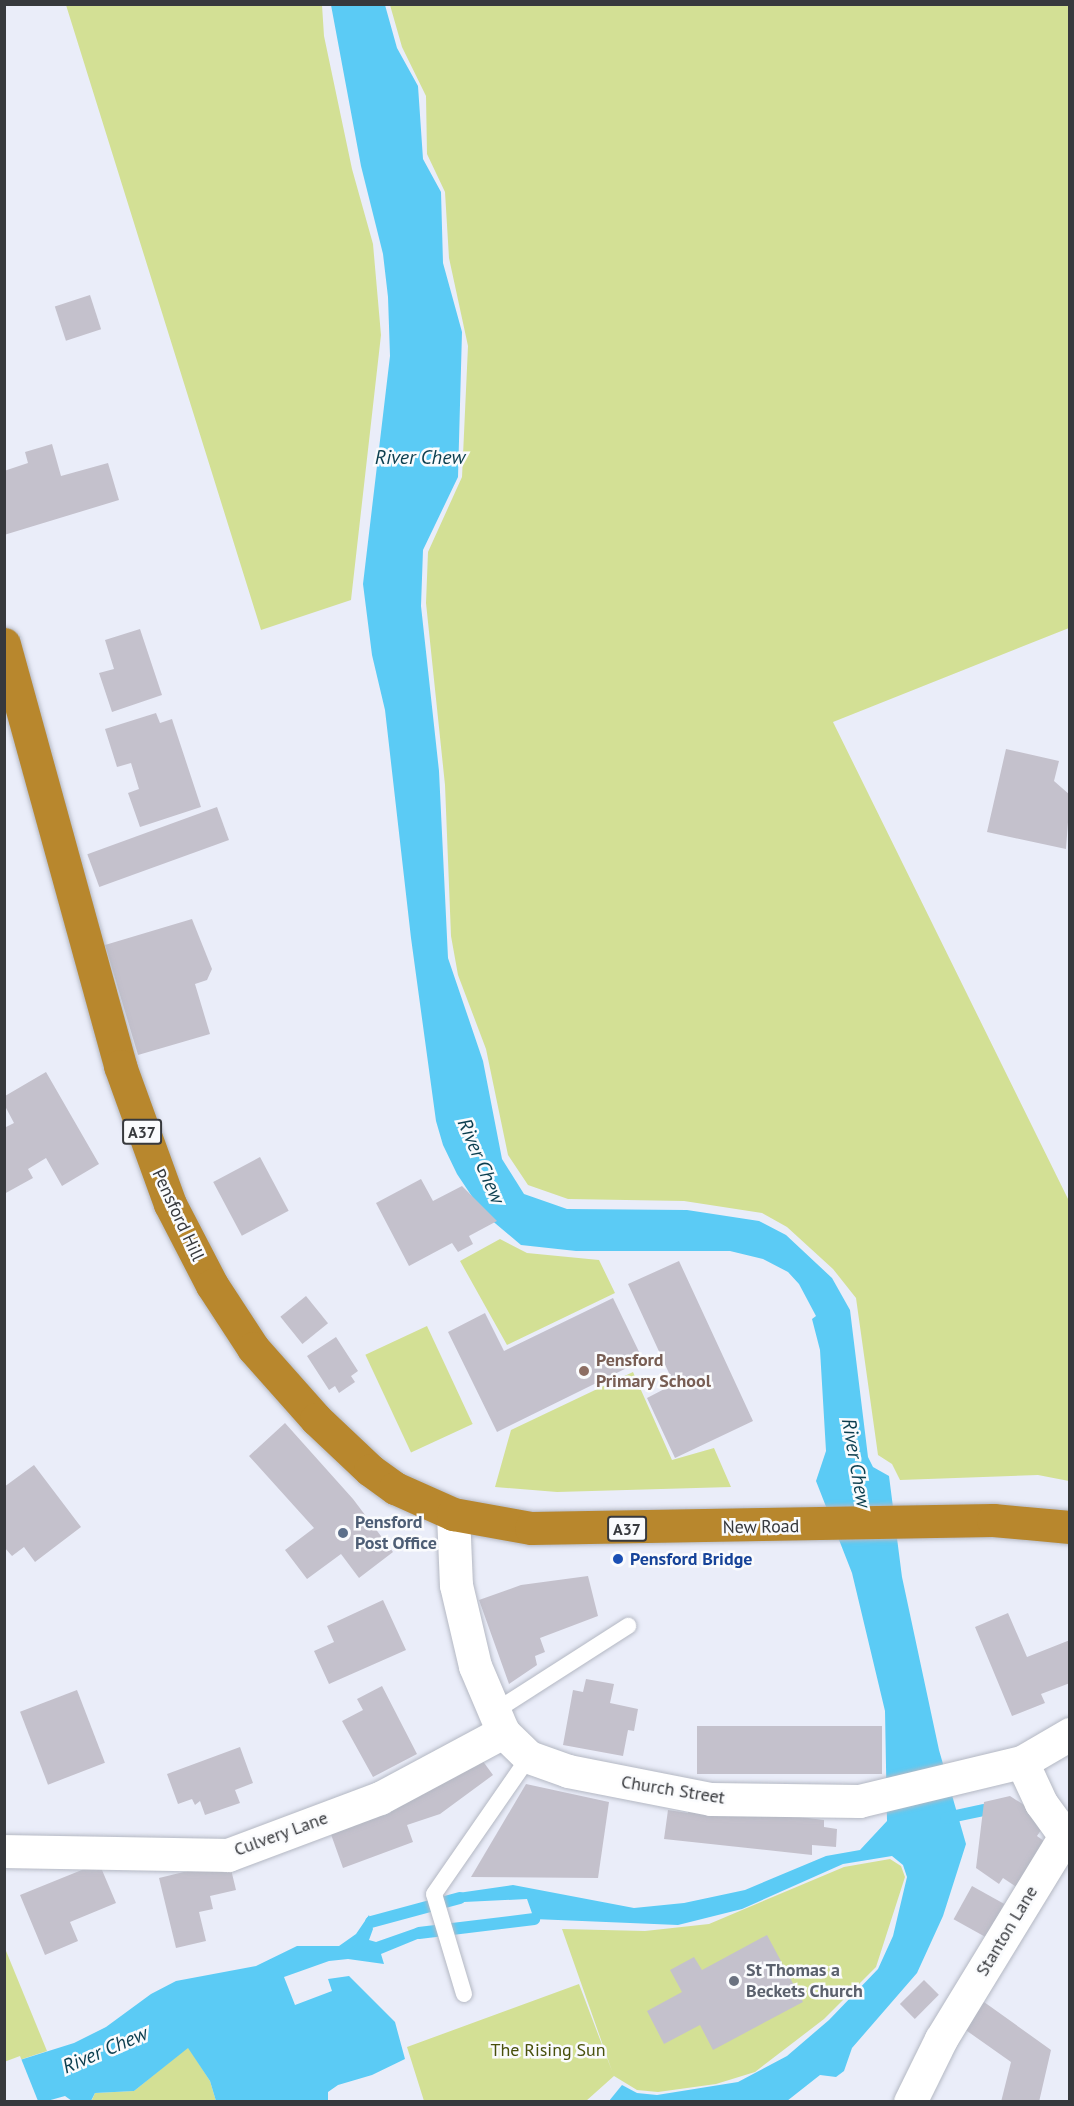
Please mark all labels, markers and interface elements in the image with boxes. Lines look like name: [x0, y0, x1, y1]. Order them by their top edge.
water label: River Chew: [375, 445, 465, 469]
water label: River Chew: [452, 1115, 510, 1207]
road number: A37: [121, 1119, 163, 1145]
street label: Pensford Hill: [147, 1165, 209, 1265]
place label: Pensford Primary School: [596, 1350, 712, 1392]
marker: Pensford Primary School: [577, 1364, 591, 1378]
water label: River Chew: [836, 1416, 876, 1510]
place label: Pensford Post Office: [355, 1512, 437, 1555]
road number: A37: [606, 1516, 648, 1542]
street label: New Road: [722, 1516, 800, 1538]
marker: Pensford Post Office: [336, 1526, 350, 1540]
place label: Pensford Bridge: [630, 1548, 752, 1570]
marker: Pensford Bridge: [611, 1552, 625, 1566]
street label: Church Street: [620, 1771, 726, 1809]
street label: Culvery Lane: [231, 1807, 331, 1861]
street label: Stanton Lane: [972, 1882, 1042, 1980]
place label: St Thomas a Beckets Church: [746, 1960, 863, 2002]
marker: St Thomas a Beckets Church: [727, 1974, 741, 1988]
water label: River Chew: [59, 2021, 151, 2079]
park label: The Rising Sun: [490, 2039, 606, 2061]

